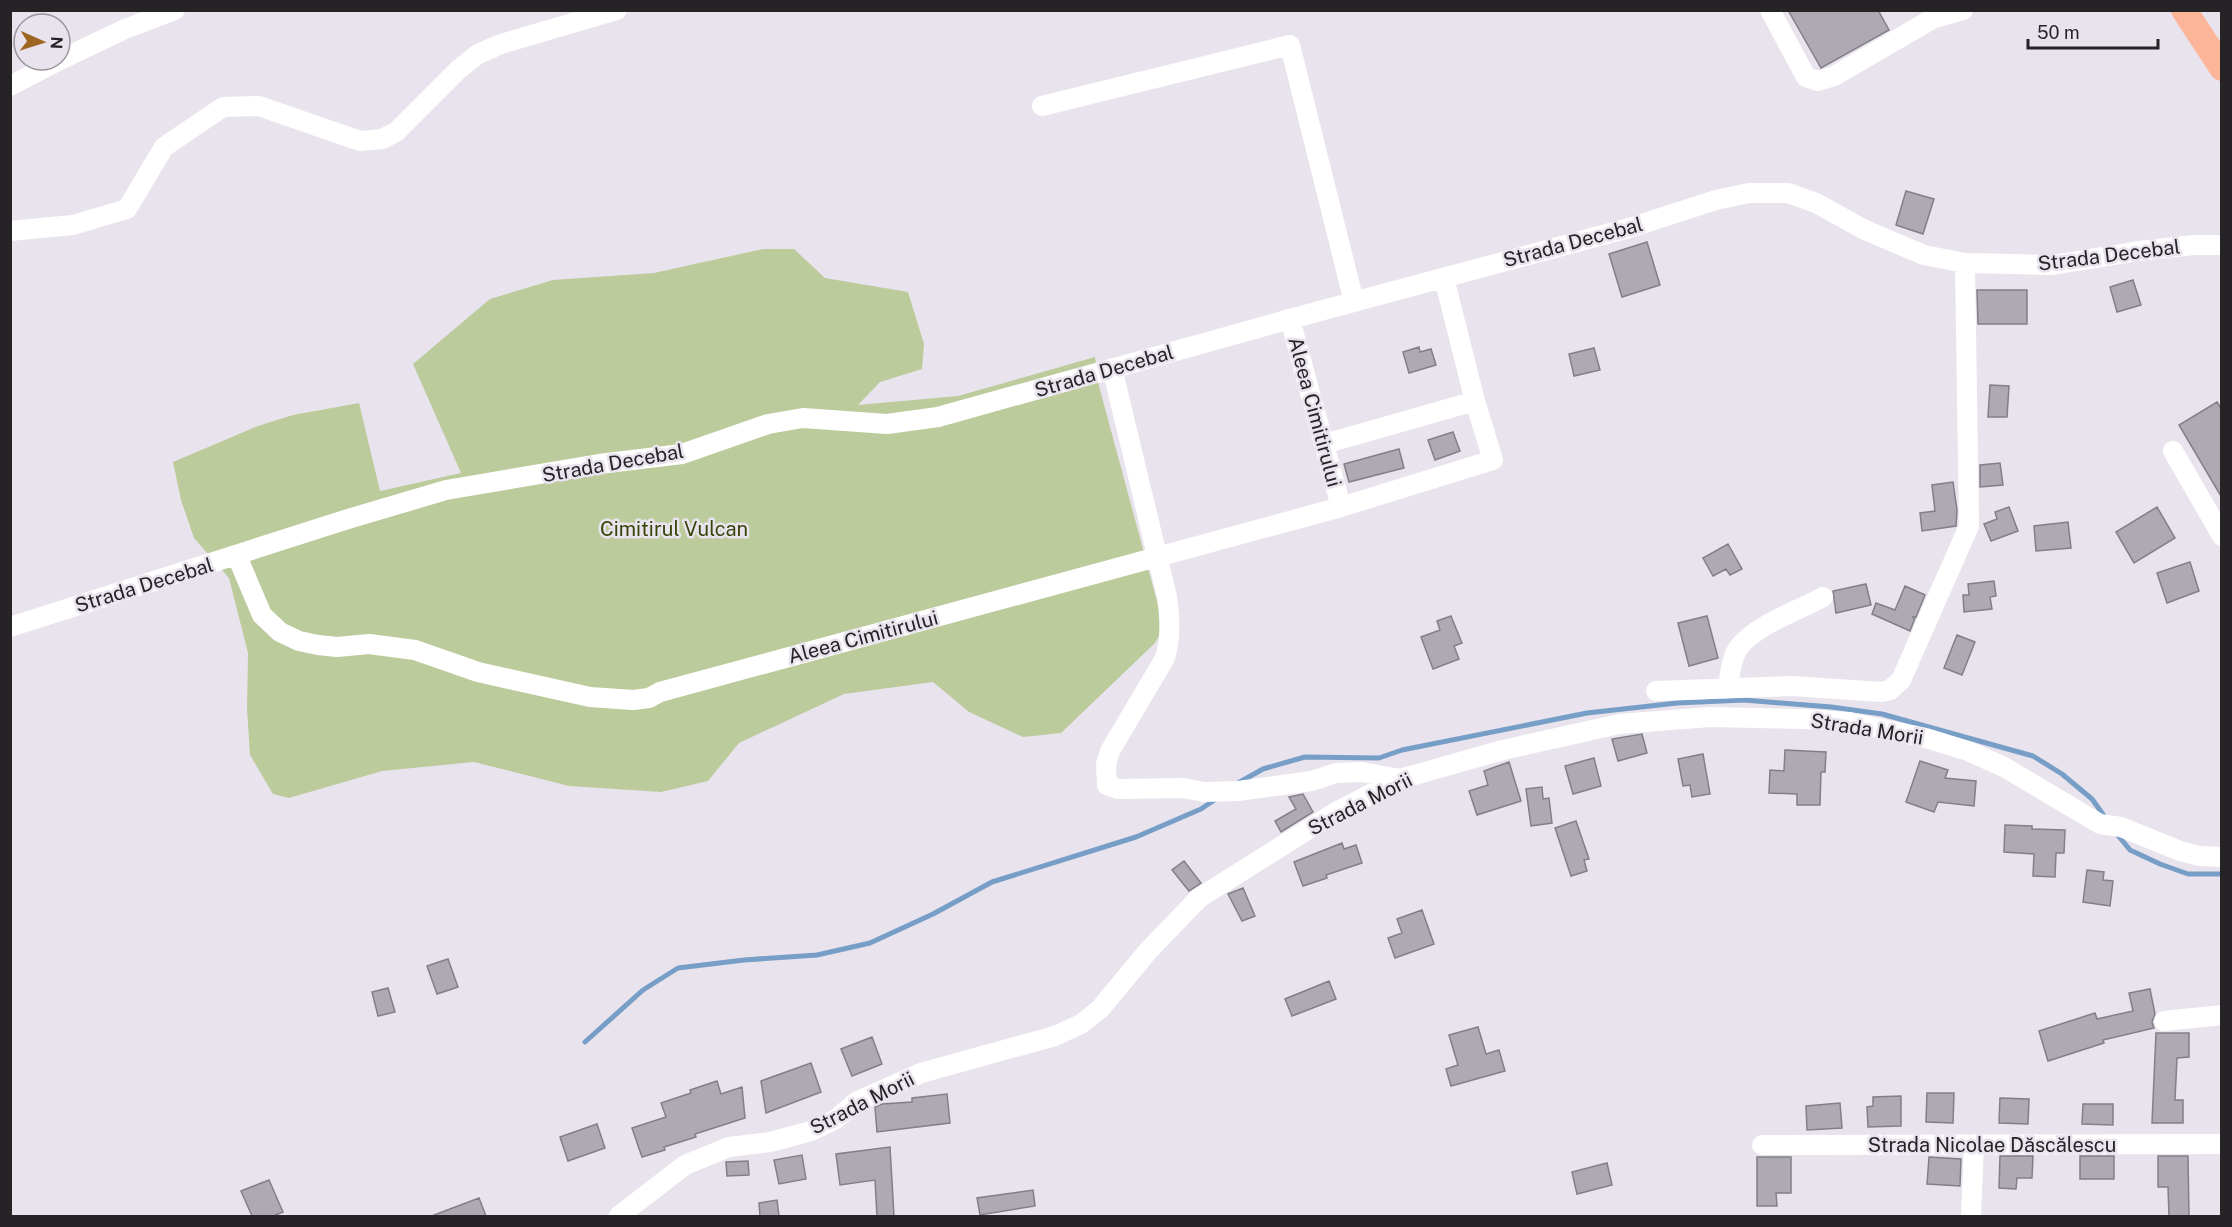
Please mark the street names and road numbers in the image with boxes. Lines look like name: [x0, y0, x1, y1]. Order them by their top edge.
street label: Strada Decebal: [1501, 212, 1645, 272]
street label: Strada Decebal: [2036, 234, 2182, 276]
street label: Aleea Cimitirului: [1283, 334, 1347, 490]
street label: Strada Decebal: [1032, 340, 1176, 402]
street label: Strada Decebal: [540, 439, 686, 487]
street label: Strada Decebal: [72, 553, 216, 617]
street label: Aleea Cimitirului: [785, 605, 941, 669]
street label: Strada Morii: [1809, 708, 1925, 750]
street label: Strada Morii: [1304, 767, 1416, 841]
street label: Strada Morii: [806, 1066, 918, 1140]
street label: Strada Nicolae Dăscălescu: [1868, 1133, 2116, 1157]

